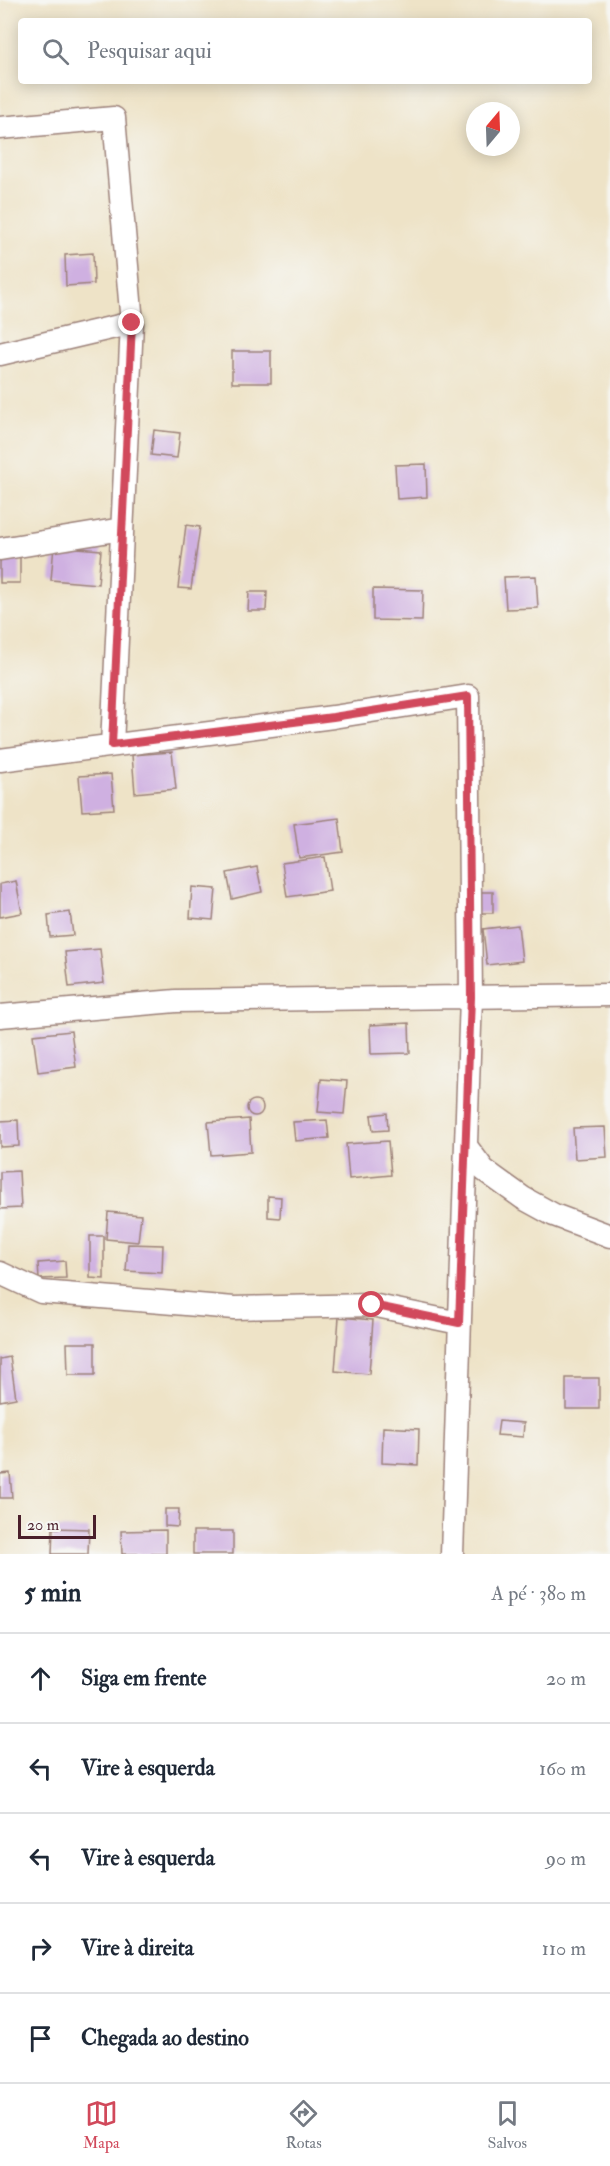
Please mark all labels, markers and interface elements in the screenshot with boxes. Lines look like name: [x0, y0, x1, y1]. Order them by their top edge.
search box: [18, 18, 592, 84]
icon: search: [39, 35, 72, 68]
text: Pesquisar aqui: [87, 37, 212, 65]
north arrow: [466, 102, 520, 156]
route end: [118, 309, 144, 335]
route start: [358, 1291, 384, 1317]
scale bar: [18, 1512, 96, 1540]
text: 20 m: [27, 1515, 59, 1535]
text: 5 min: [24, 1577, 81, 1609]
text: A pé · 380 m: [491, 1581, 586, 1606]
icon: ahead: [24, 1662, 57, 1695]
text: Siga em frente: [81, 1664, 206, 1692]
text: 20 m: [546, 1666, 586, 1691]
icon: left: [24, 1752, 57, 1785]
text: Vire à esquerda: [81, 1754, 215, 1782]
text: 160 m: [539, 1756, 586, 1781]
icon: left: [24, 1842, 57, 1875]
text: Vire à esquerda: [81, 1844, 215, 1872]
text: 90 m: [546, 1846, 586, 1871]
icon: right: [24, 1932, 57, 1965]
text: Vire à direita: [81, 1934, 194, 1962]
text: 110 m: [542, 1936, 586, 1961]
icon: arrive: [24, 2022, 57, 2055]
text: Chegada ao destino: [81, 2024, 249, 2052]
tab: Mapa: [83, 2097, 120, 2153]
tab: Rotas: [285, 2097, 322, 2153]
tab: Salvos: [488, 2097, 527, 2153]

